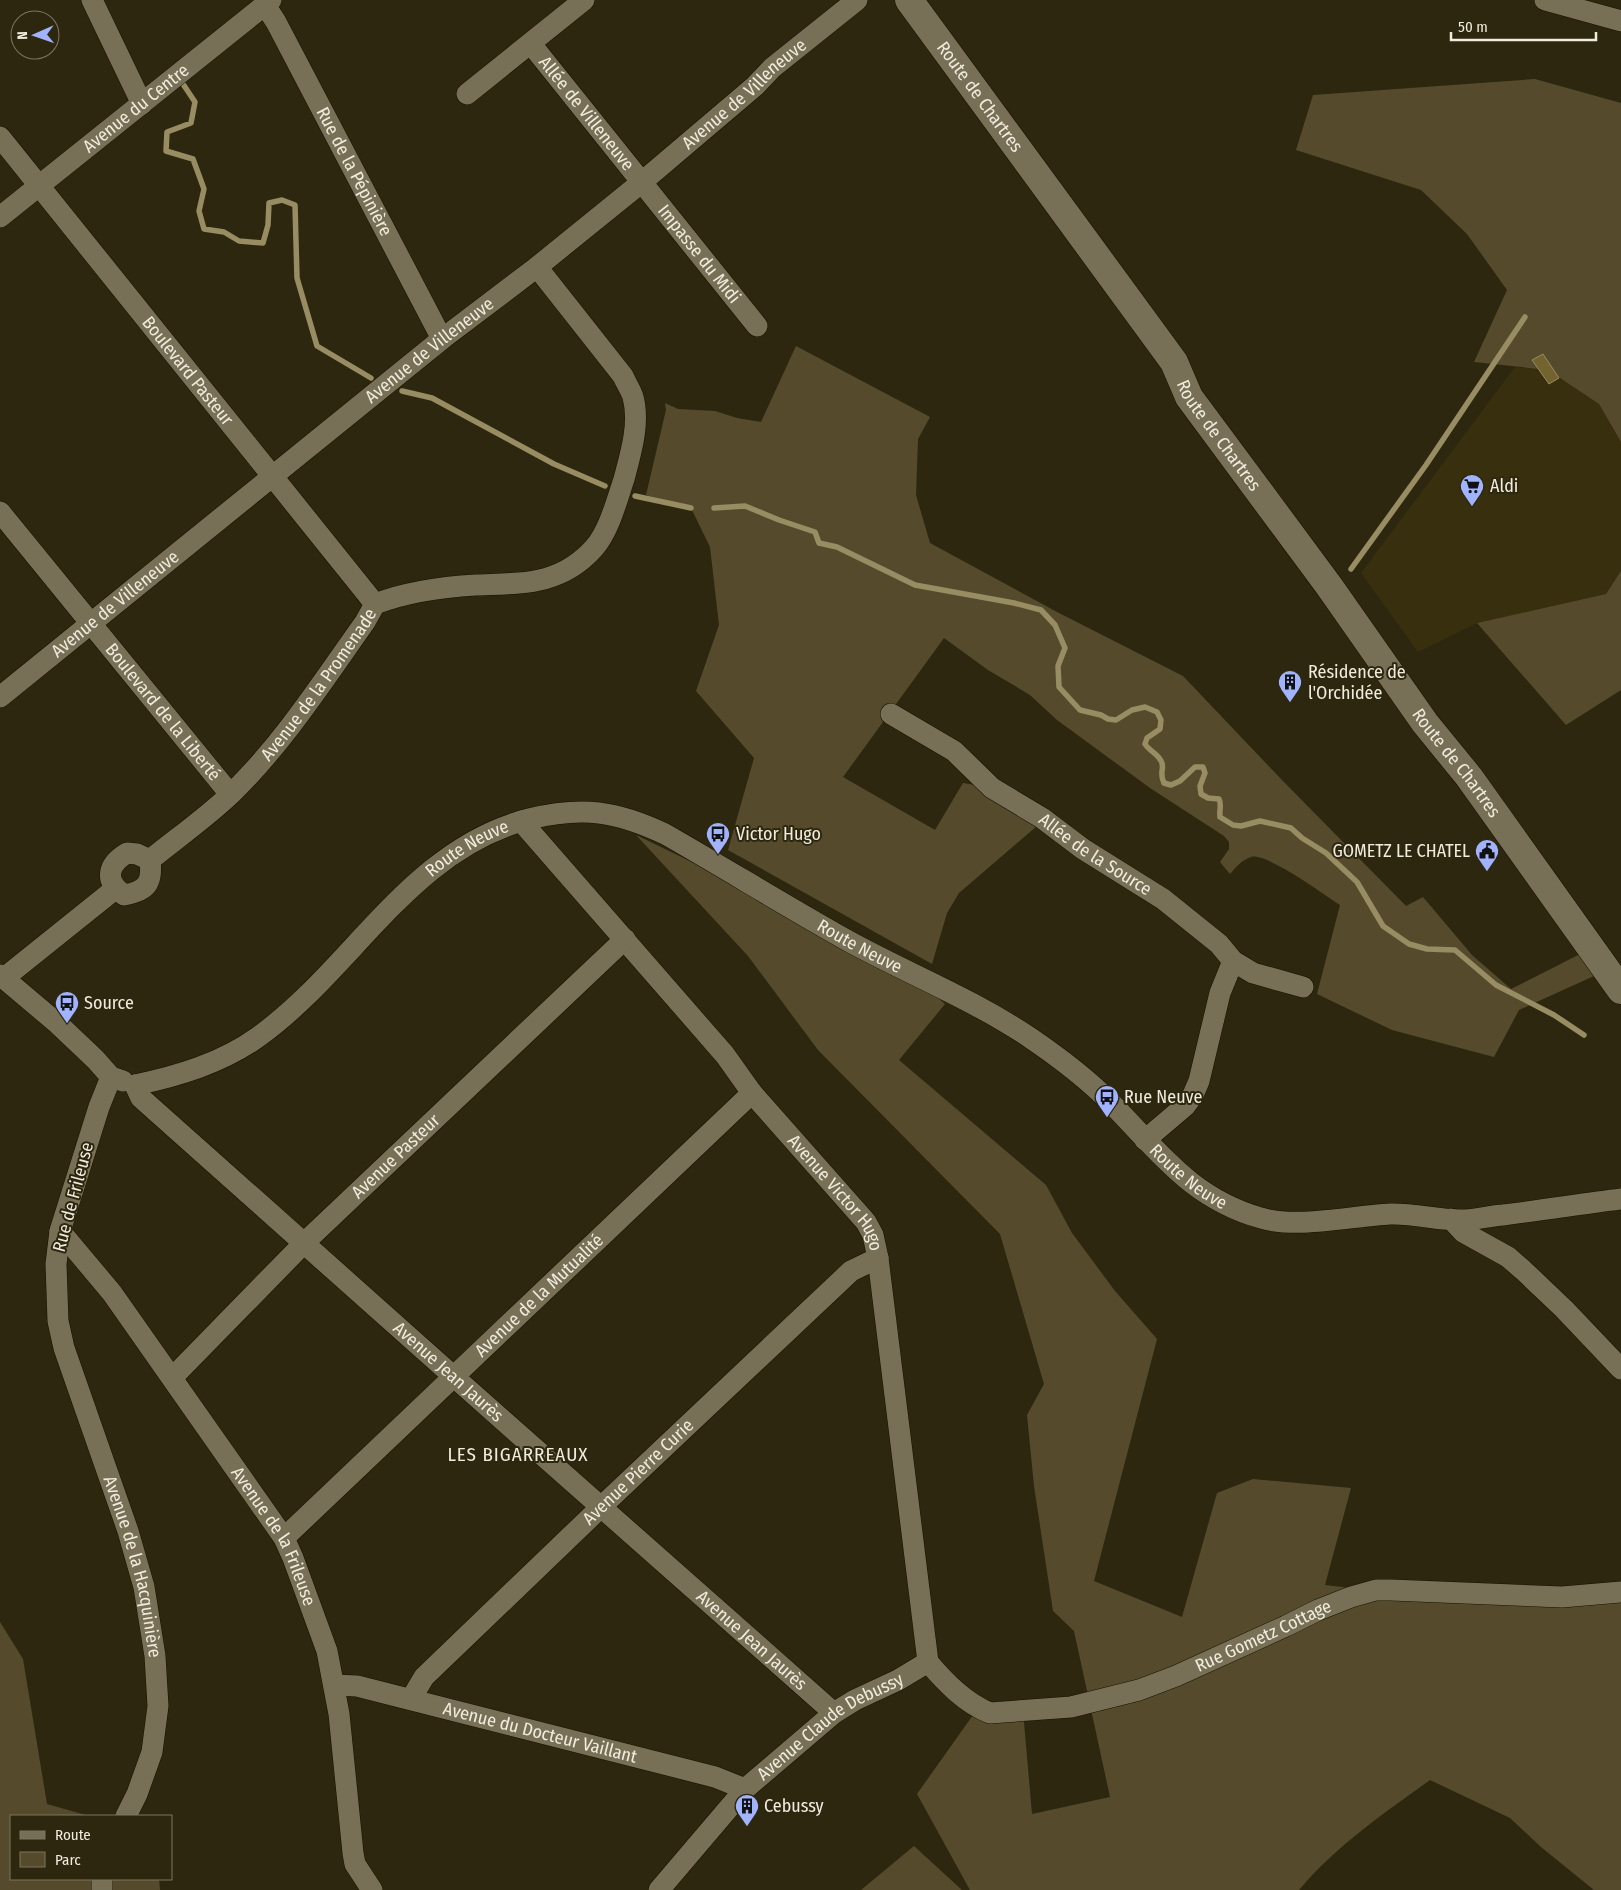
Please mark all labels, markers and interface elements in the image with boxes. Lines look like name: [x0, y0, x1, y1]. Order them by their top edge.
north arrow: [10, 10, 60, 60]
scale bar: [1451, 10, 1596, 42]
text: 50 m: [1458, 18, 1488, 36]
text: N: [14, 31, 31, 40]
street label: Avenue de Villeneuve: [678, 34, 811, 154]
street label: Route de Chartres: [932, 37, 1028, 157]
street label: Allée de Villeneuve: [534, 52, 639, 175]
street label: Avenue du Centre: [78, 59, 193, 157]
street label: Rue de la Pépinière: [311, 103, 397, 240]
street label: Impasse du Midi: [653, 200, 745, 308]
street label: Avenue de Villeneuve: [361, 293, 498, 408]
street label: Boulevard Pasteur: [137, 312, 239, 430]
street label: Route de Chartres: [1172, 376, 1266, 496]
supermarket icon: Aldi: [1459, 473, 1485, 507]
place label: Aldi: [1490, 475, 1518, 497]
street label: Avenue de Villeneuve: [47, 546, 183, 662]
street label: Avenue de la Promenade: [256, 605, 381, 765]
street label: Boulevard de la Liberté: [101, 639, 226, 785]
place label: Résidence de l'Orchidée: [1308, 661, 1406, 704]
building icon: Résidence de l'Orchidée: [1277, 669, 1303, 703]
street label: Route de Chartres: [1407, 704, 1505, 822]
street label: Allée de la Source: [1034, 809, 1156, 900]
street label: Route Neuve: [421, 815, 512, 882]
bus stop icon: Victor Hugo: [705, 821, 731, 855]
place label: Victor Hugo: [736, 823, 821, 845]
public building icon: GOMETZ LE CHATEL: [1474, 838, 1500, 872]
place label: GOMETZ LE CHATEL: [1332, 840, 1470, 862]
street label: Route Neuve: [813, 915, 906, 978]
bus stop icon: Source: [54, 990, 80, 1024]
place label: Source: [84, 992, 134, 1014]
bus stop icon: Rue Neuve: [1094, 1084, 1120, 1118]
place label: Rue Neuve: [1124, 1086, 1203, 1108]
street label: Avenue Pasteur: [347, 1109, 445, 1203]
street label: Avenue Victor Hugo: [783, 1130, 887, 1253]
street label: Route Neuve: [1145, 1139, 1231, 1214]
street label: Rue de Frileuse: [48, 1140, 98, 1254]
street label: Avenue de la Mutualité: [470, 1229, 608, 1362]
street label: Avenue Jean Jaurès: [389, 1317, 508, 1427]
street label: Avenue Pierre Curie: [578, 1414, 698, 1530]
district label: LES BIGARREAUX: [447, 1443, 589, 1466]
street label: Avenue de la Frileuse: [226, 1462, 321, 1609]
street label: Avenue de la Hacquinière: [99, 1473, 166, 1659]
street label: Avenue Jean Jaurès: [692, 1586, 812, 1695]
street label: Rue Gometz Cottage: [1192, 1595, 1335, 1677]
street label: Avenue Claude Debussy: [752, 1668, 907, 1785]
street label: Avenue du Docteur Vaillant: [441, 1697, 640, 1768]
building icon: Cebussy: [734, 1793, 760, 1827]
place label: Cebussy: [764, 1795, 824, 1817]
legend: [10, 1815, 172, 1880]
text: Route: [55, 1826, 91, 1844]
text: Parc: [55, 1851, 81, 1869]

